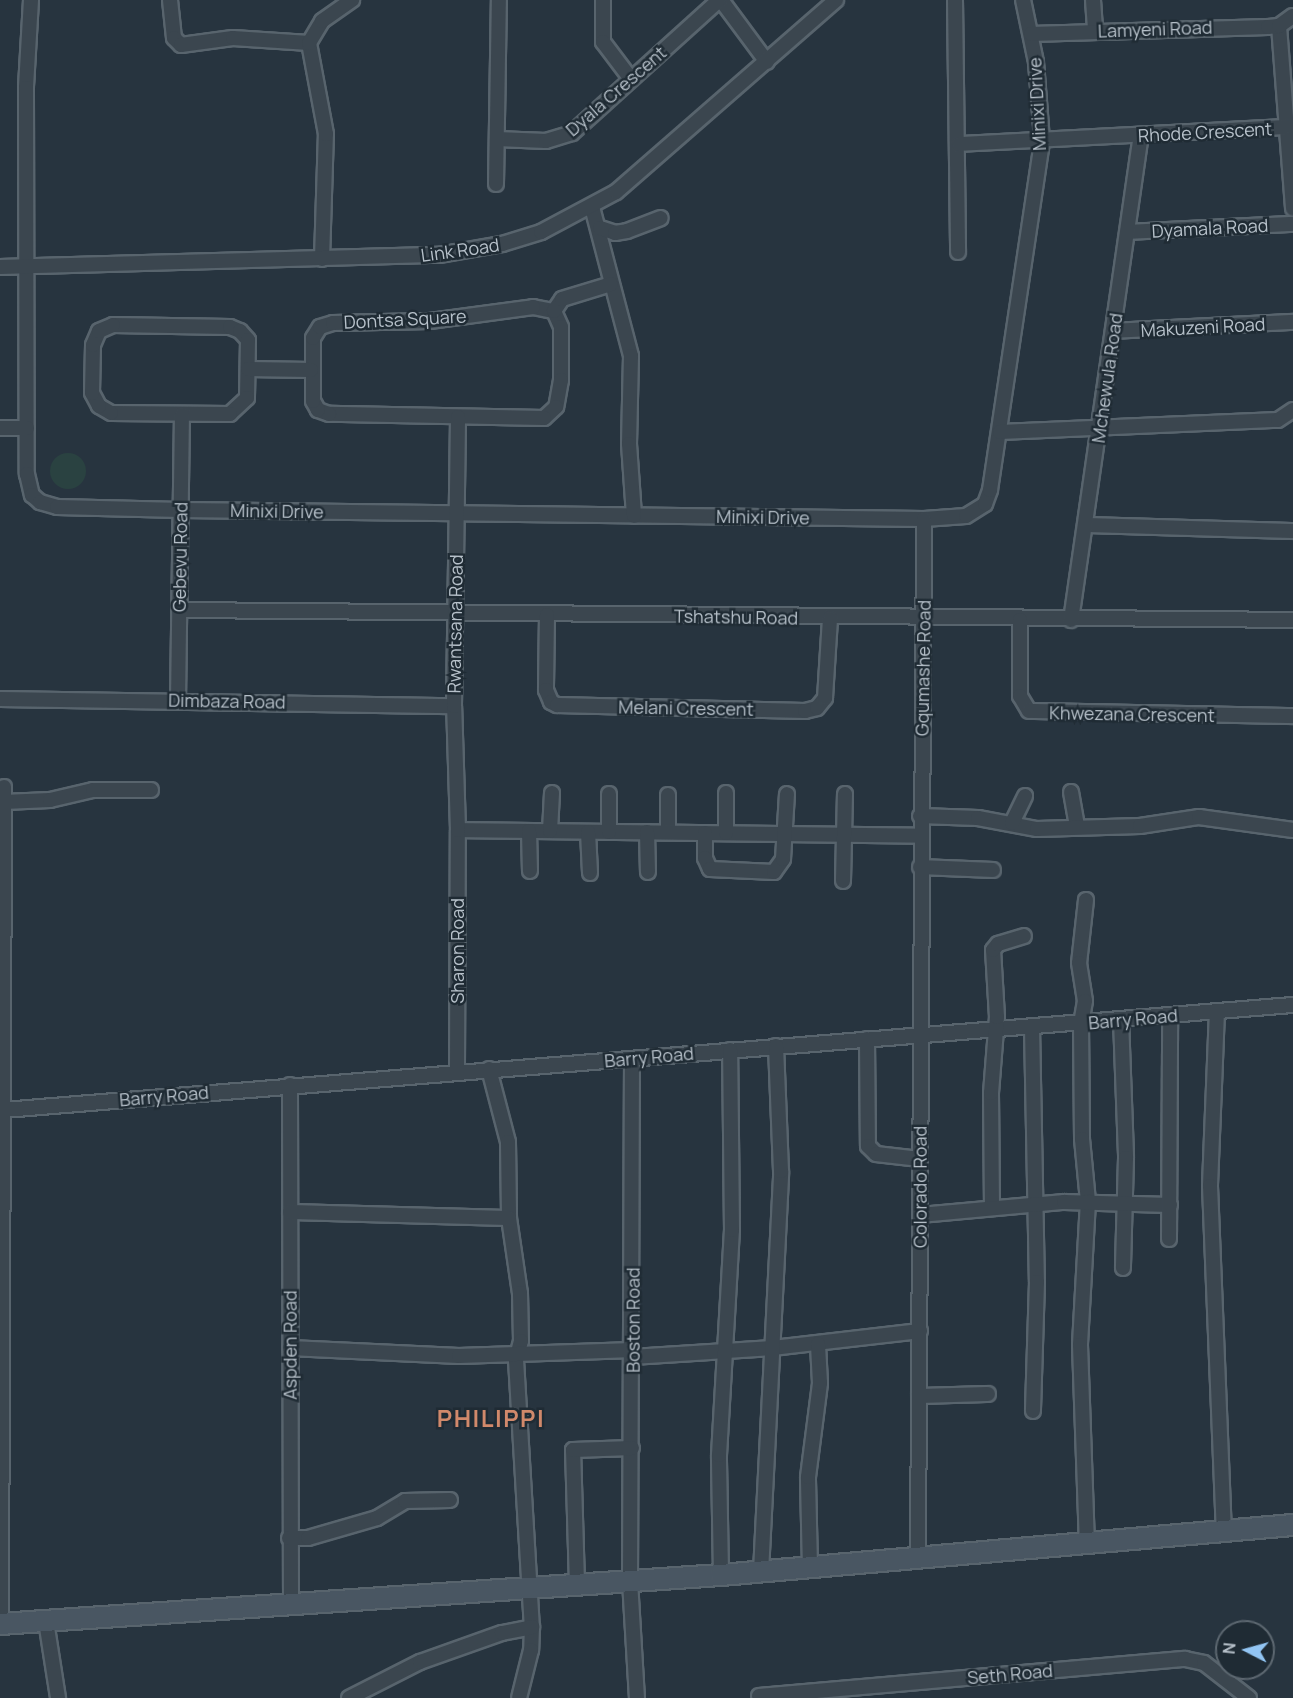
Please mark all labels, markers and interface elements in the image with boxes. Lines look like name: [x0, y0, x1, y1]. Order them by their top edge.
street label: Lamyeni Road: [1097, 16, 1213, 42]
street label: Dyala Crescent: [561, 42, 671, 140]
street label: Minixi Drive: [1024, 57, 1050, 151]
street label: Rhode Crescent: [1137, 118, 1273, 146]
street label: Dyamala Road: [1151, 214, 1269, 242]
street label: Link Road: [419, 234, 501, 266]
street label: Dontsa Square: [343, 305, 467, 333]
street label: Mchewula Road: [1087, 312, 1127, 444]
street label: Makuzeni Road: [1140, 313, 1266, 341]
street label: Minixi Drive: [230, 499, 324, 523]
street label: Gebevu Road: [168, 502, 192, 612]
street label: Minixi Drive: [716, 505, 810, 529]
street label: Rwantsana Road: [443, 554, 467, 694]
street label: Gqumashe Road: [911, 600, 935, 736]
street label: Tshatshu Road: [674, 605, 798, 629]
street label: Dimbaza Road: [168, 689, 286, 713]
street label: Melani Crescent: [618, 696, 754, 720]
street label: Khwezana Crescent: [1049, 702, 1215, 726]
street label: Sharon Road: [446, 898, 468, 1004]
street label: Barry Road: [1087, 1004, 1179, 1034]
street label: Barry Road: [603, 1042, 695, 1072]
street label: Barry Road: [118, 1081, 210, 1111]
street label: Colorado Road: [909, 1126, 931, 1248]
street label: Boston Road: [622, 1267, 644, 1373]
street label: Aspden Road: [279, 1290, 301, 1400]
district label: PHILIPPI: [437, 1404, 545, 1432]
north arrow: [1215, 1620, 1275, 1680]
text: N: [1218, 1641, 1241, 1655]
street label: Seth Road: [966, 1660, 1054, 1688]

